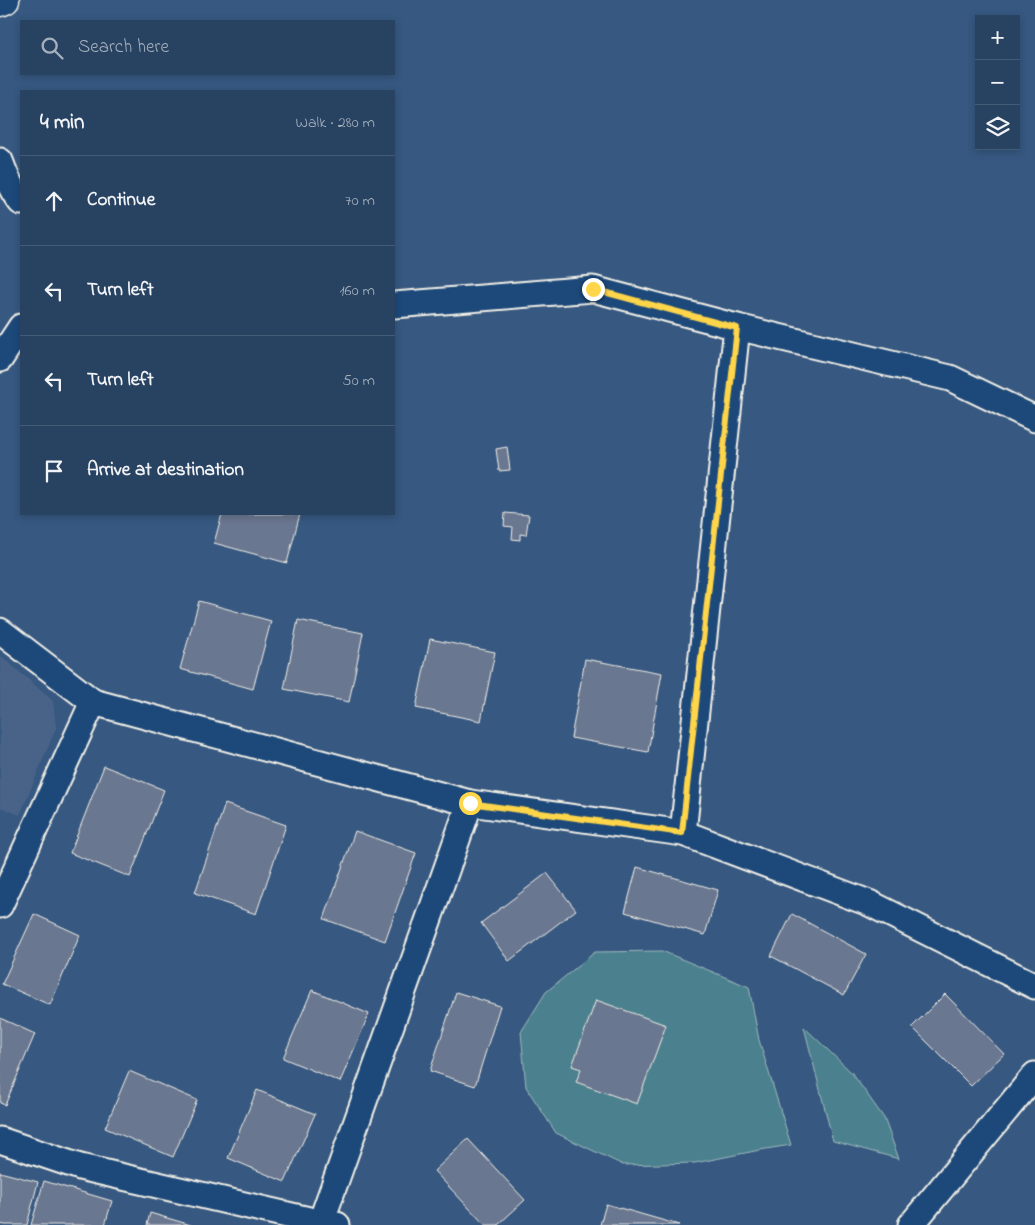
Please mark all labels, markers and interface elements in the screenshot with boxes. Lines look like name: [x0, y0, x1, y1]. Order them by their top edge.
map controls: [975, 15, 1020, 150]
button: +: [975, 15, 1020, 60]
search box: [20, 20, 395, 75]
icon: search: [38, 34, 66, 62]
text: Search here: [78, 34, 169, 61]
button: −: [975, 60, 1020, 105]
button: layers: [975, 105, 1020, 150]
text: 4 min: [40, 108, 84, 138]
text: Walk · 280 m: [296, 111, 375, 135]
icon: ahead: [40, 187, 68, 215]
text: Continue: [87, 187, 155, 214]
text: 70 m: [345, 189, 375, 213]
icon: left: [40, 277, 68, 305]
text: Turn left: [87, 277, 154, 304]
route end: [582, 278, 605, 301]
text: 160 m: [340, 279, 375, 303]
icon: left: [40, 367, 68, 395]
text: Turn left: [87, 367, 154, 394]
text: 50 m: [343, 369, 375, 393]
icon: arrive: [40, 457, 68, 485]
text: Arrive at destination: [87, 457, 244, 484]
route start: [459, 792, 482, 815]

